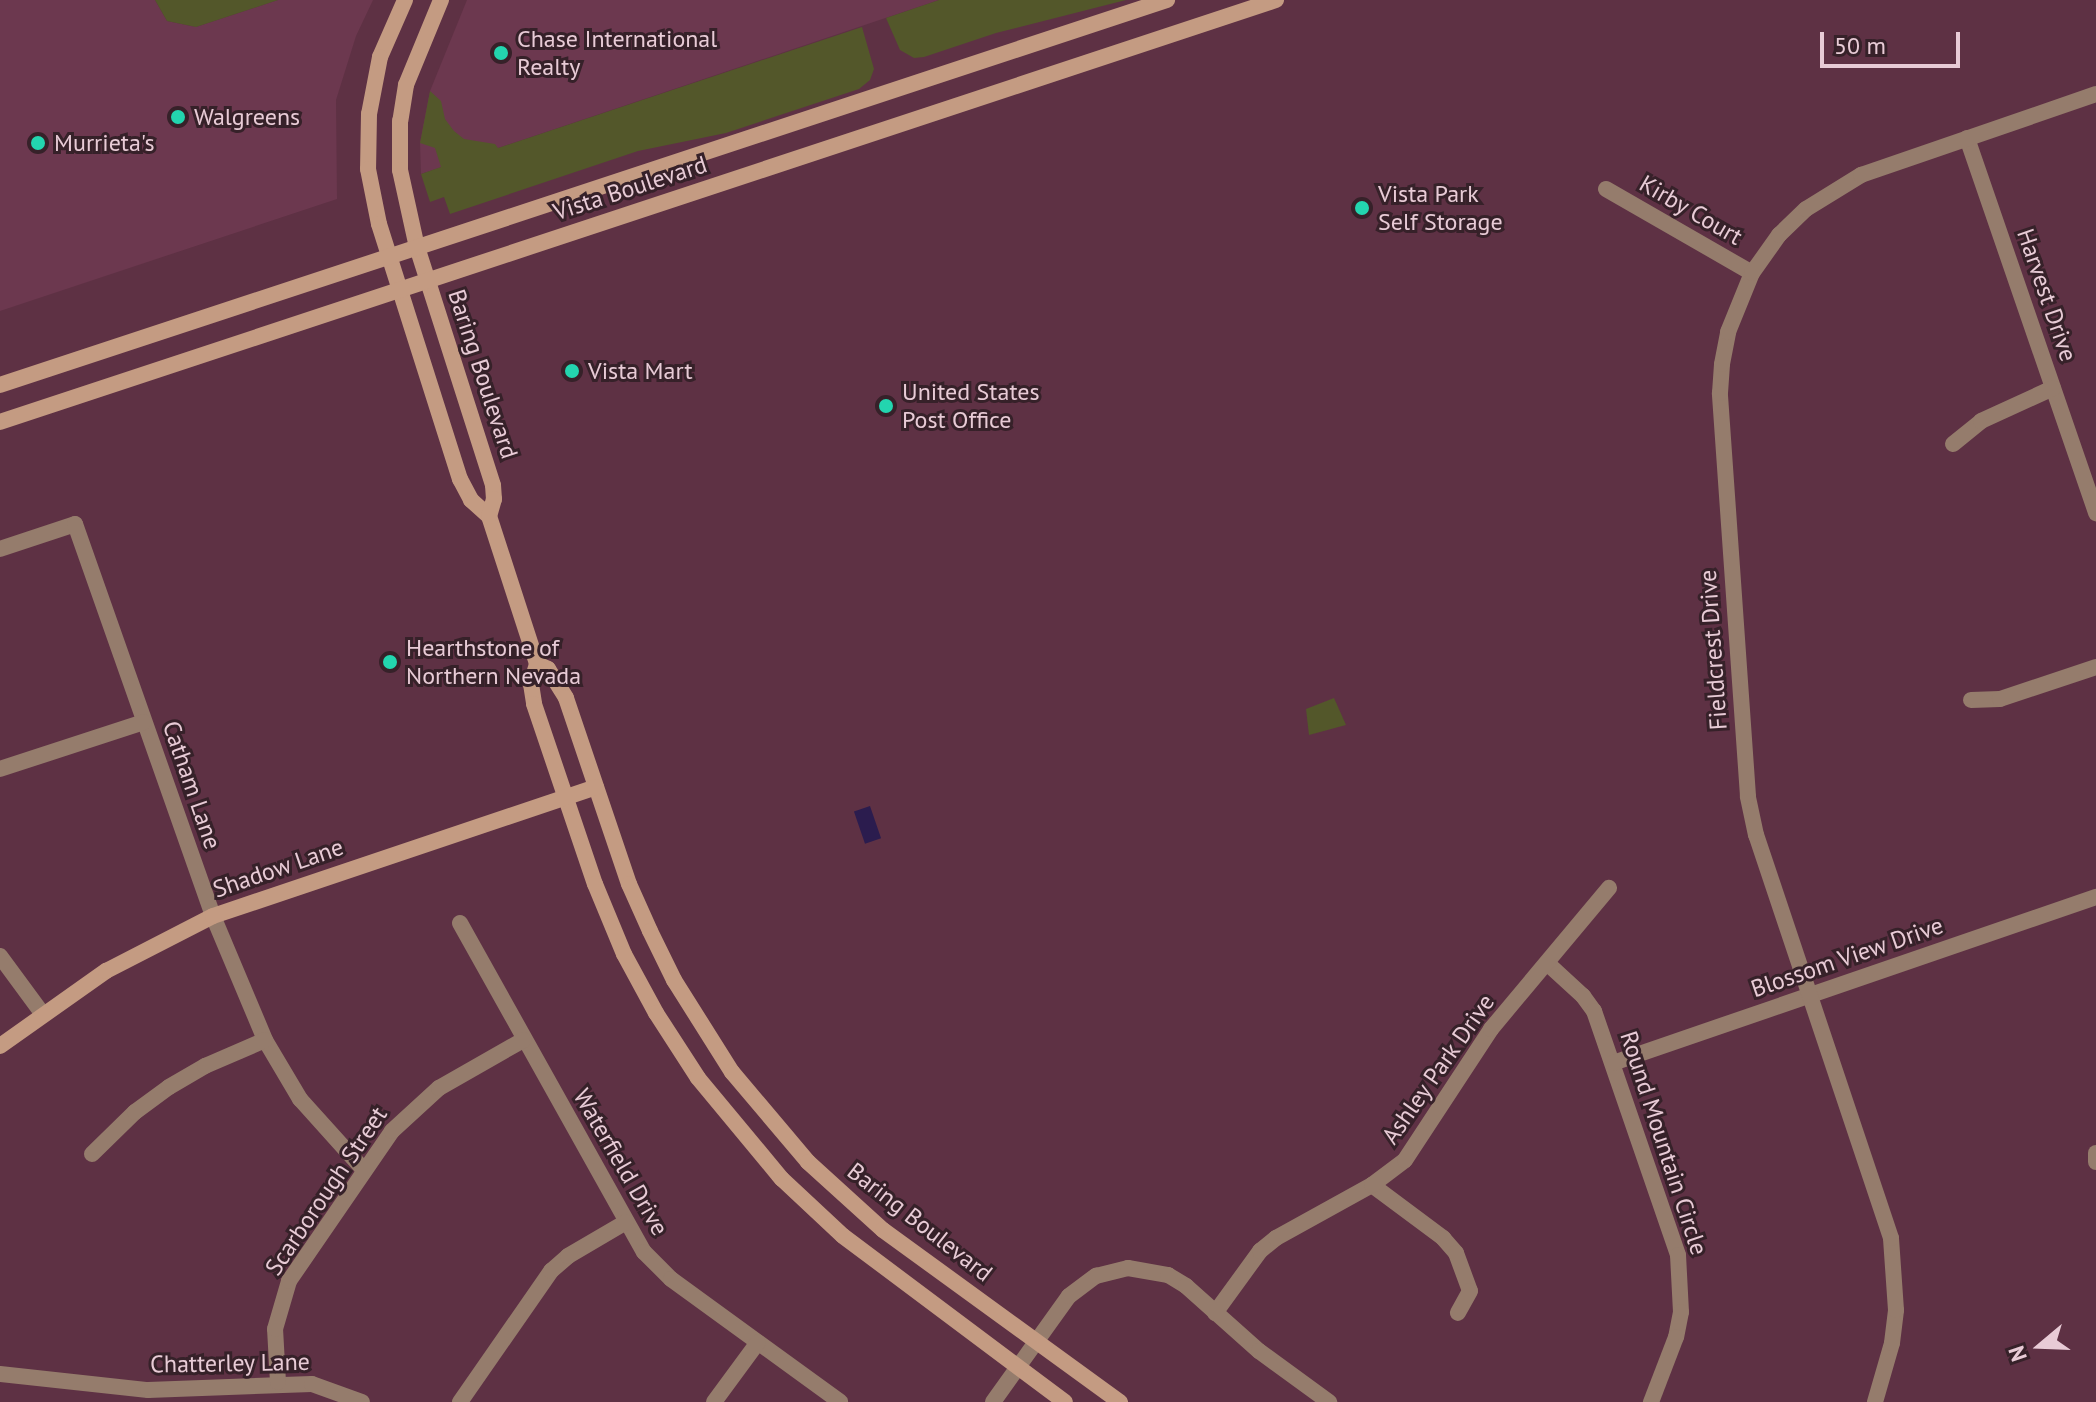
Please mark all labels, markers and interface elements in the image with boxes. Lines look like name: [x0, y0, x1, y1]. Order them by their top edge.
scale bar: [1824, 16, 1964, 66]
place label: Chase International Realty: [517, 25, 717, 81]
text: 50 m: [1834, 30, 1886, 61]
marker: Chase International Realty: [492, 44, 510, 62]
place label: Walgreens: [194, 103, 300, 131]
marker: Walgreens: [169, 108, 187, 126]
place label: Murrieta's: [54, 129, 155, 157]
marker: Murrieta's: [29, 134, 47, 152]
street label: Vista Boulevard: [550, 150, 710, 226]
street label: Kirby Court: [1634, 169, 1748, 251]
place label: Vista Park Self Storage: [1378, 180, 1503, 236]
marker: Vista Park Self Storage: [1353, 199, 1371, 217]
street label: Harvest Drive: [2011, 225, 2083, 365]
street label: Baring Boulevard: [442, 286, 524, 462]
place label: Vista Mart: [588, 357, 693, 385]
marker: Vista Mart: [563, 362, 581, 380]
place label: United States Post Office: [902, 378, 1040, 434]
marker: United States Post Office: [877, 397, 895, 415]
street label: Fieldcrest Drive: [1693, 569, 1733, 731]
place label: Hearthstone of Northern Nevada: [406, 634, 581, 690]
marker: Hearthstone of Northern Nevada: [381, 653, 399, 671]
street label: Catham Lane: [157, 717, 227, 853]
street label: Shadow Lane: [209, 832, 347, 904]
street label: Blossom View Drive: [1746, 910, 1948, 1004]
street label: Ashley Park Drive: [1375, 988, 1501, 1150]
street label: Round Mountain Circle: [1614, 1027, 1714, 1259]
street label: Waterfield Drive: [567, 1084, 675, 1240]
street label: Scarborough Street: [259, 1101, 393, 1281]
street label: Baring Boulevard: [842, 1156, 998, 1288]
north arrow: [2000, 1306, 2080, 1386]
text: N: [2002, 1342, 2033, 1365]
street label: Chatterley Lane: [150, 1347, 310, 1379]

